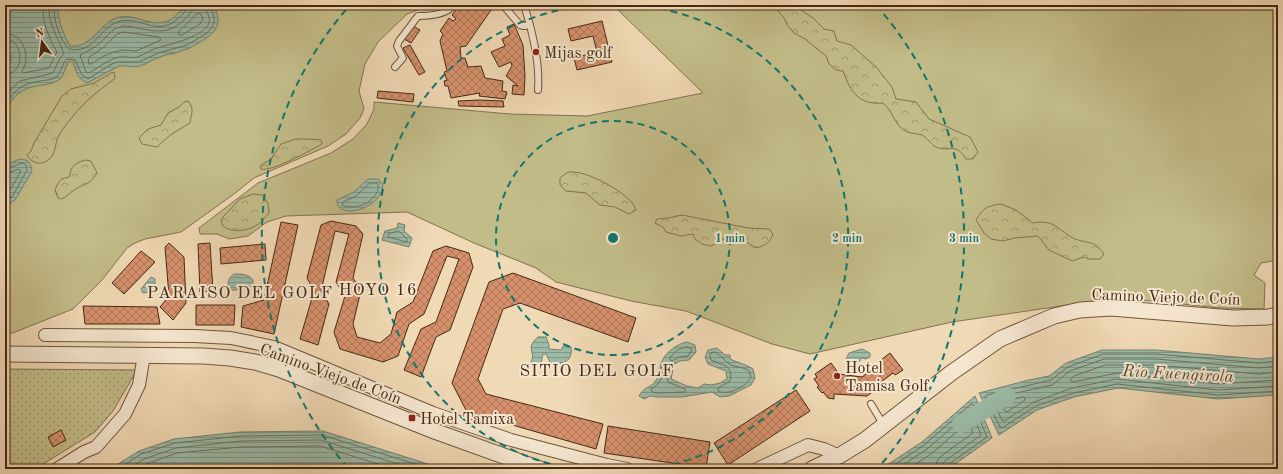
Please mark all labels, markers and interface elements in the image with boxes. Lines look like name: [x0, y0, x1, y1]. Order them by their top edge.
north arrow: [22, 22, 62, 62]
text: N: [35, 27, 46, 40]
place label: Mijas golf: [544, 46, 613, 62]
marker: Mijas golf: [531, 47, 541, 57]
centre of rings: [606, 231, 620, 245]
text: 1 min: [715, 233, 745, 245]
text: 2 min: [832, 233, 862, 245]
text: 3 min: [949, 233, 979, 245]
district label: HOYO 16: [338, 282, 418, 299]
district label: PARAISO DEL GOLF: [147, 285, 333, 302]
street label: Camino Viejo de Coín: [1091, 287, 1241, 309]
street label: Camino Viejo de Coín: [257, 342, 404, 408]
place label: Hotel Tamisa Golf: [845, 361, 930, 395]
district label: SITIO DEL GOLF: [520, 363, 674, 380]
water label: Rio Fuengirola: [1121, 363, 1234, 386]
marker: Hotel Tamisa Golf: [832, 371, 842, 381]
place label: Hotel Tamixa: [420, 412, 514, 428]
marker: Hotel Tamixa: [407, 413, 417, 423]

